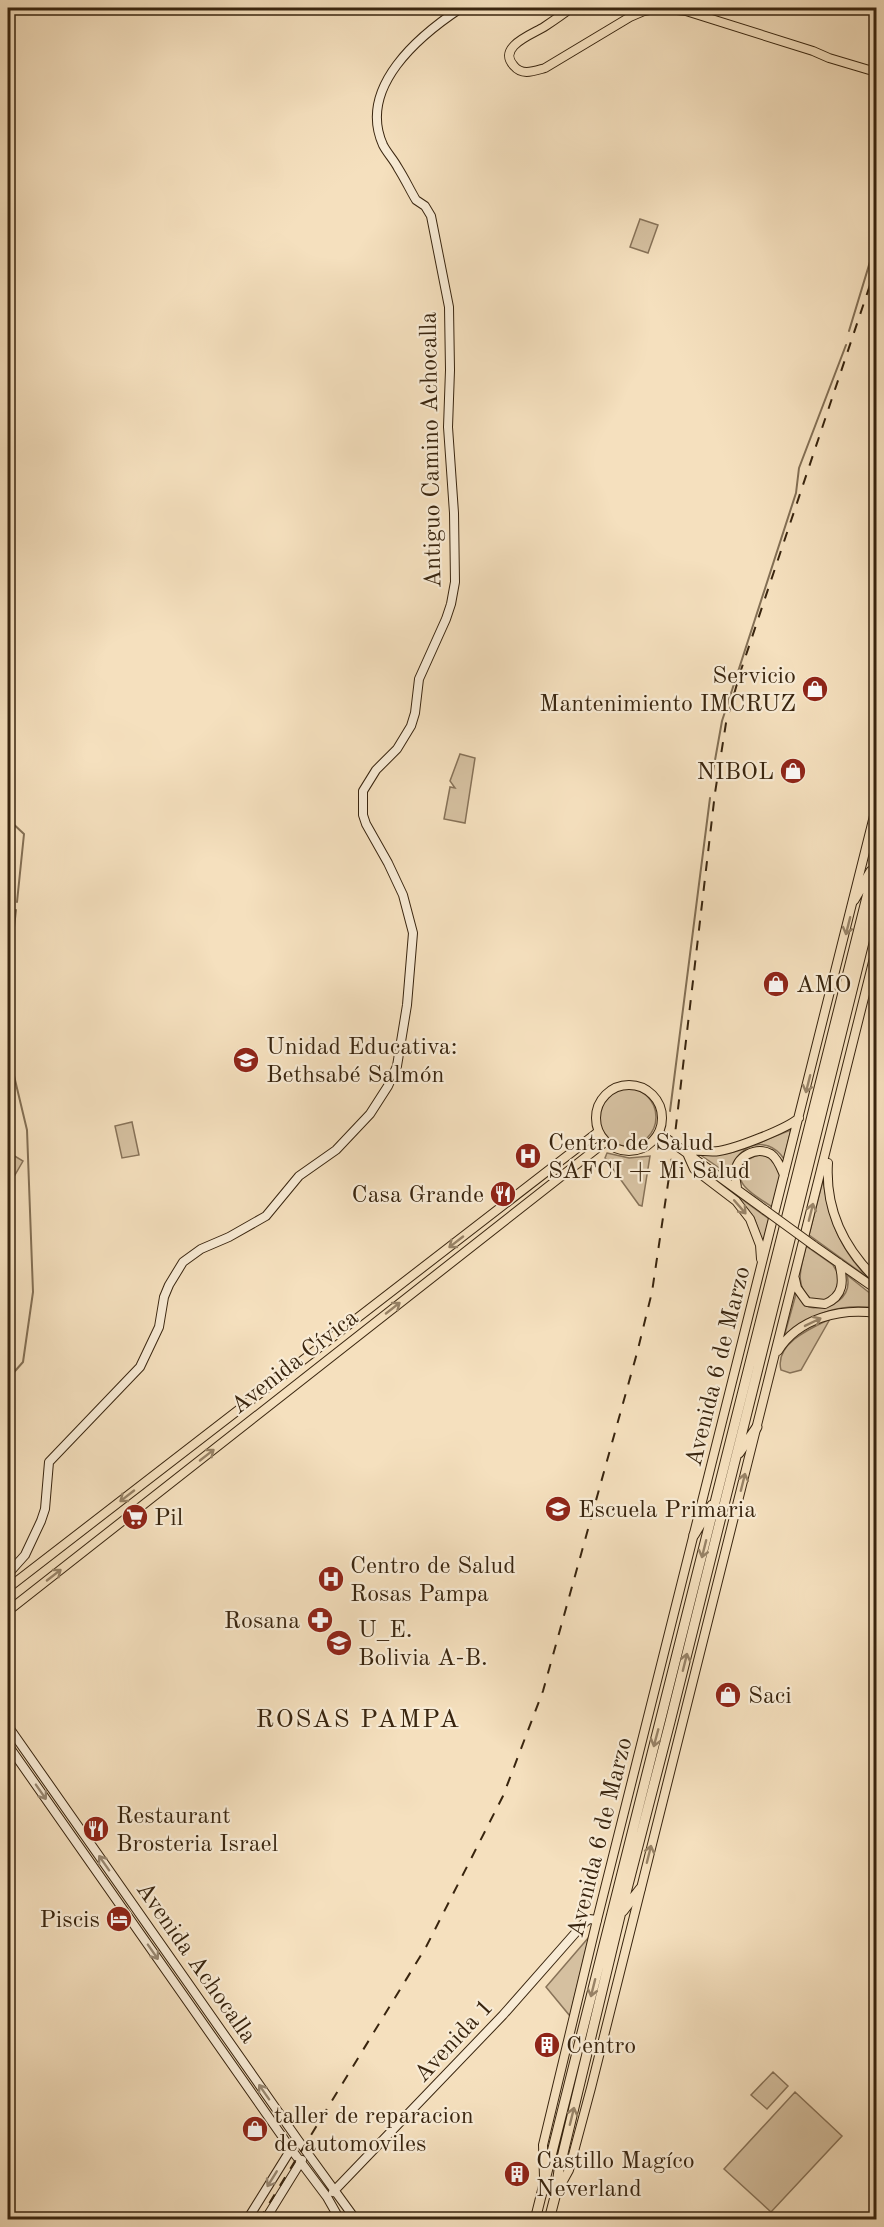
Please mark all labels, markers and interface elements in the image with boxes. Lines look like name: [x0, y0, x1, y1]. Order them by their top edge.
street label: Antiguo Camino Achocalla: [418, 311, 446, 588]
place label: Servicio Mantenimiento IMCRUZ: [539, 665, 796, 717]
shop icon: Servicio Mantenimiento IMCRUZ: [800, 674, 830, 704]
shop icon: NIBOL: [778, 756, 808, 786]
place label: NIBOL: [697, 761, 774, 785]
one-way arrow: [841, 916, 853, 935]
shop icon: AMO: [761, 969, 791, 999]
place label: AMO: [796, 974, 851, 998]
place label: Unidad Educativa: Bethsabé Salmón: [266, 1036, 457, 1088]
school or university icon: Unidad Educativa: Bethsabé Salmón: [231, 1045, 261, 1075]
one-way arrow: [802, 1074, 813, 1093]
place label: Centro de Salud SAFCI + Mi Salud: [548, 1132, 750, 1184]
hospital icon: Centro de Salud SAFCI + Mi Salud: [513, 1141, 543, 1171]
restaurant icon: Casa Grande: [488, 1179, 518, 1209]
place label: Casa Grande: [352, 1184, 484, 1208]
one-way arrow: [733, 1199, 747, 1214]
one-way arrow: [806, 1202, 818, 1221]
one-way arrow: [449, 1235, 465, 1248]
street label: Avenida 6 de Marzo: [682, 1264, 755, 1469]
one-way arrow: [385, 1302, 401, 1315]
street label: Avenida Cívica: [227, 1306, 363, 1419]
one-way arrow: [803, 1316, 821, 1328]
one-way arrow: [199, 1448, 215, 1461]
one-way arrow: [738, 1473, 750, 1492]
one-way arrow: [119, 1490, 135, 1503]
school or university icon: Escuela Primaria: [543, 1494, 573, 1524]
place label: Escuela Primaria: [578, 1499, 756, 1523]
supermarket icon: Pil: [120, 1502, 150, 1532]
place label: Pil: [154, 1507, 183, 1531]
one-way arrow: [697, 1539, 709, 1558]
place label: Centro de Salud Rosas Pampa: [350, 1555, 516, 1607]
hospital icon: Centro de Salud Rosas Pampa: [316, 1564, 346, 1594]
one-way arrow: [45, 1569, 61, 1582]
pharmacy icon: Rosana: [305, 1605, 335, 1635]
place label: Rosana: [224, 1610, 300, 1634]
place label: U_E. Bolivia A-B.: [358, 1619, 488, 1671]
school or university icon: U_E. Bolivia A-B.: [324, 1628, 354, 1658]
one-way arrow: [680, 1652, 692, 1671]
shop icon: Saci: [713, 1680, 743, 1710]
place label: Saci: [748, 1685, 792, 1709]
district label: ROSAS PAMPA: [255, 1707, 461, 1733]
one-way arrow: [650, 1729, 662, 1748]
street label: Avenida 6 de Marzo: [564, 1735, 637, 1940]
one-way arrow: [35, 1784, 47, 1800]
place label: Restaurant Brosteria Israel: [116, 1805, 278, 1857]
restaurant icon: Restaurant Brosteria Israel: [81, 1814, 111, 1844]
one-way arrow: [644, 1845, 655, 1864]
one-way arrow: [98, 1856, 110, 1872]
street label: Avenida Achocalla: [131, 1878, 260, 2048]
hotel icon: Piscis: [104, 1904, 134, 1934]
place label: Piscis: [39, 1909, 100, 1933]
one-way arrow: [147, 1943, 159, 1960]
one-way arrow: [586, 1979, 598, 1998]
street label: Avenida 1: [410, 1995, 499, 2088]
building icon: Centro: [532, 2030, 562, 2060]
place label: Centro: [566, 2035, 636, 2059]
one-way arrow: [258, 2084, 270, 2100]
place label: taller de reparacion de automoviles: [274, 2105, 474, 2157]
one-way arrow: [566, 2106, 578, 2125]
shop icon: taller de reparacion de automoviles: [240, 2114, 270, 2144]
place label: Castillo Magíco Neverland: [536, 2150, 695, 2202]
building icon: Castillo Magíco Neverland: [502, 2159, 532, 2189]
one-way arrow: [266, 2171, 279, 2188]

